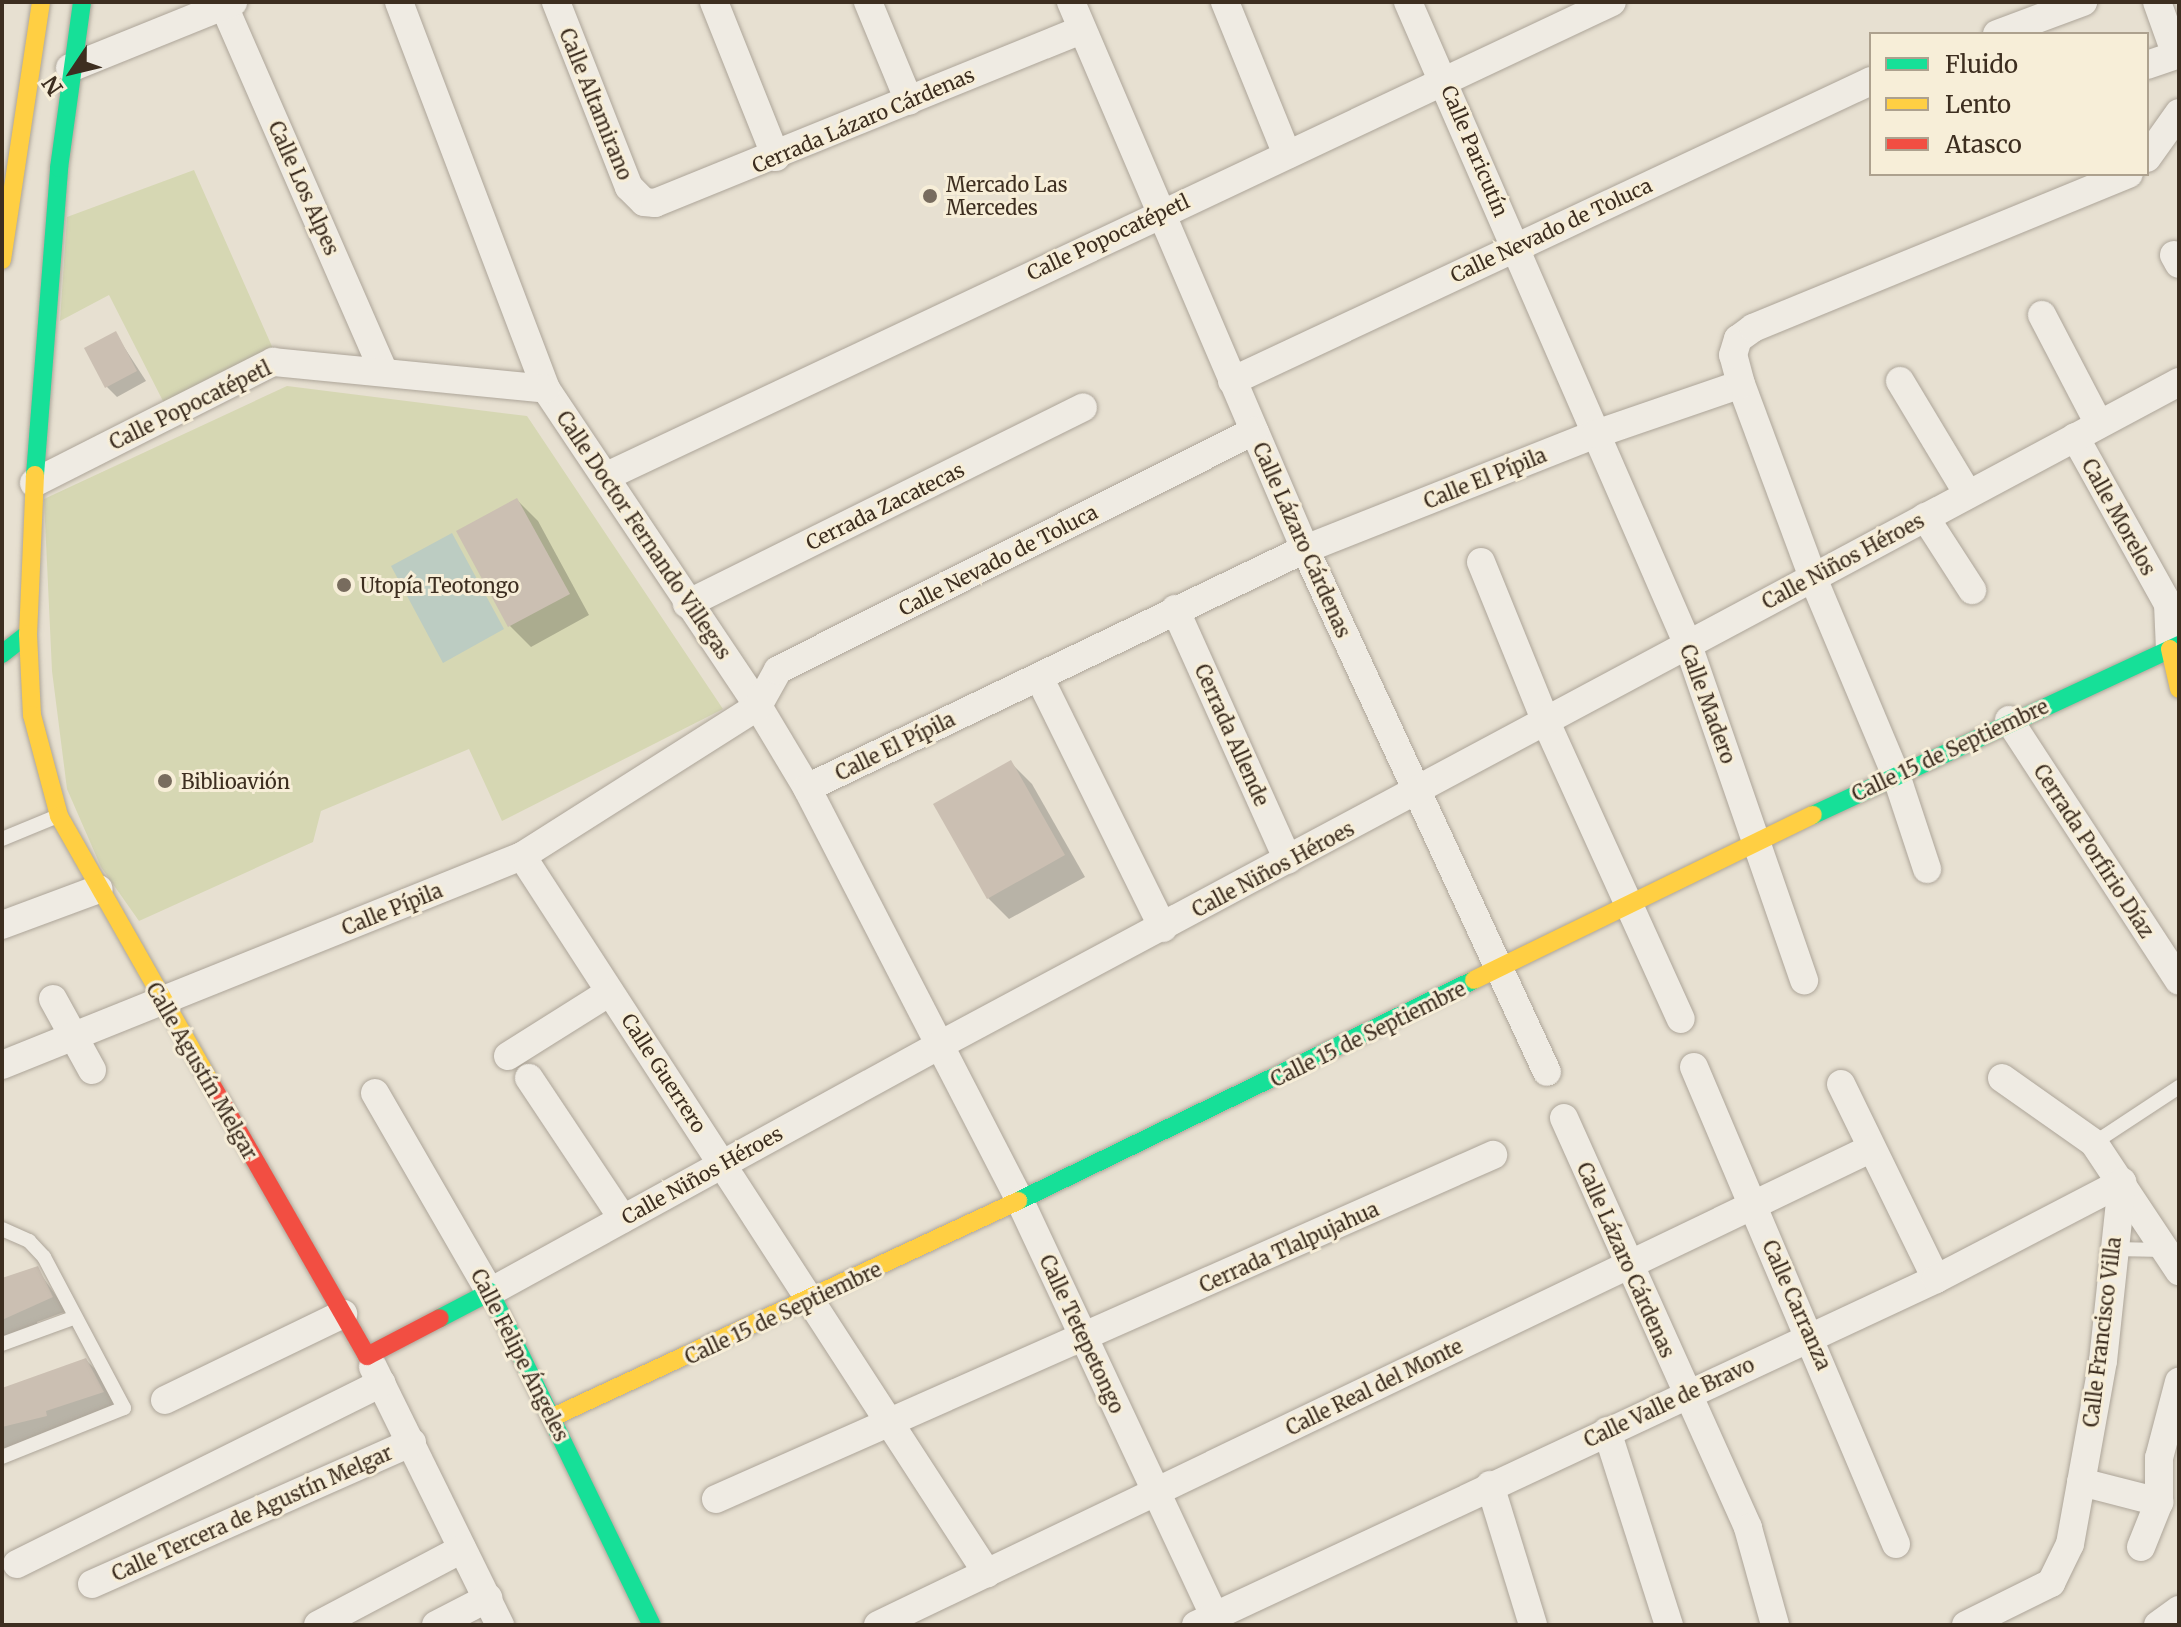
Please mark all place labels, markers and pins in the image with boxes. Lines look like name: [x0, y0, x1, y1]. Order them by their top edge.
place label: Mercado Las Mercedes: [946, 172, 1068, 219]
marker: Mercado Las Mercedes: [921, 187, 939, 205]
place label: Utopía Teotongo: [360, 573, 519, 597]
marker: Utopía Teotongo: [335, 576, 353, 594]
place label: Biblioavión: [181, 769, 290, 793]
marker: Biblioavión: [156, 772, 174, 790]

